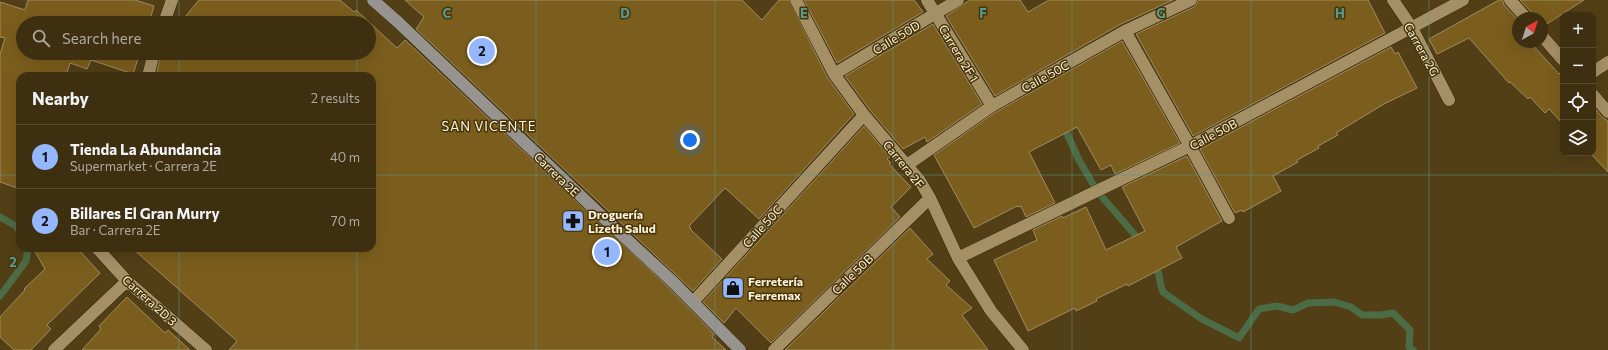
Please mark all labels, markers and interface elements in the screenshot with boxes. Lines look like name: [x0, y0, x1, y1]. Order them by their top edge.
text: C: [443, 5, 452, 21]
text: D: [620, 5, 630, 21]
text: E: [800, 5, 808, 21]
text: F: [979, 5, 987, 21]
text: G: [1156, 5, 1166, 21]
text: H: [1335, 5, 1345, 21]
north arrow: [1512, 12, 1548, 48]
map controls: [1560, 12, 1596, 156]
button: +: [1560, 12, 1596, 48]
search box: [16, 16, 376, 60]
street label: Calle 50D: [870, 17, 922, 57]
street label: Carrera 2G: [1402, 20, 1442, 78]
street label: Carrera 2F 1: [936, 22, 982, 84]
icon: search: [30, 27, 52, 49]
text: Search here: [62, 29, 141, 47]
pin: 2: [469, 36, 495, 66]
button: −: [1560, 48, 1596, 84]
street label: Calle 50C: [1019, 57, 1071, 95]
button: locate: [1560, 84, 1596, 120]
text: Nearby: [32, 88, 89, 109]
text: 2 results: [311, 90, 360, 106]
street label: Calle 50B: [1187, 116, 1239, 152]
district label: SAN VICENTE: [442, 118, 536, 134]
button: layers: [1560, 120, 1596, 156]
your location: [680, 130, 700, 150]
street label: Carrera 2F: [881, 137, 927, 191]
text: Tienda La Abundancia: [70, 140, 221, 158]
text: 1: [42, 149, 48, 165]
text: 40 m: [330, 149, 360, 165]
street label: Carrera 2E: [532, 149, 582, 199]
text: Supermarket · Carrera 2E: [70, 158, 217, 174]
street label: Calle 50C: [739, 202, 785, 250]
text: Billares El Gran Murry: [70, 204, 220, 222]
place label: Droguería Lizeth Salud: [588, 207, 656, 235]
pharmacy icon: Droguería Lizeth Salud: [560, 208, 586, 234]
text: 2: [41, 213, 49, 229]
text: 70 m: [331, 213, 360, 229]
text: Bar · Carrera 2E: [70, 222, 160, 238]
pin: 1: [594, 237, 620, 267]
street label: Calle 50B: [829, 251, 876, 297]
text: 2: [9, 254, 17, 270]
street label: Carrera 2D 3: [120, 272, 180, 328]
place label: Ferretería Ferremax: [748, 274, 803, 302]
shop icon: Ferretería Ferremax: [720, 275, 746, 301]

